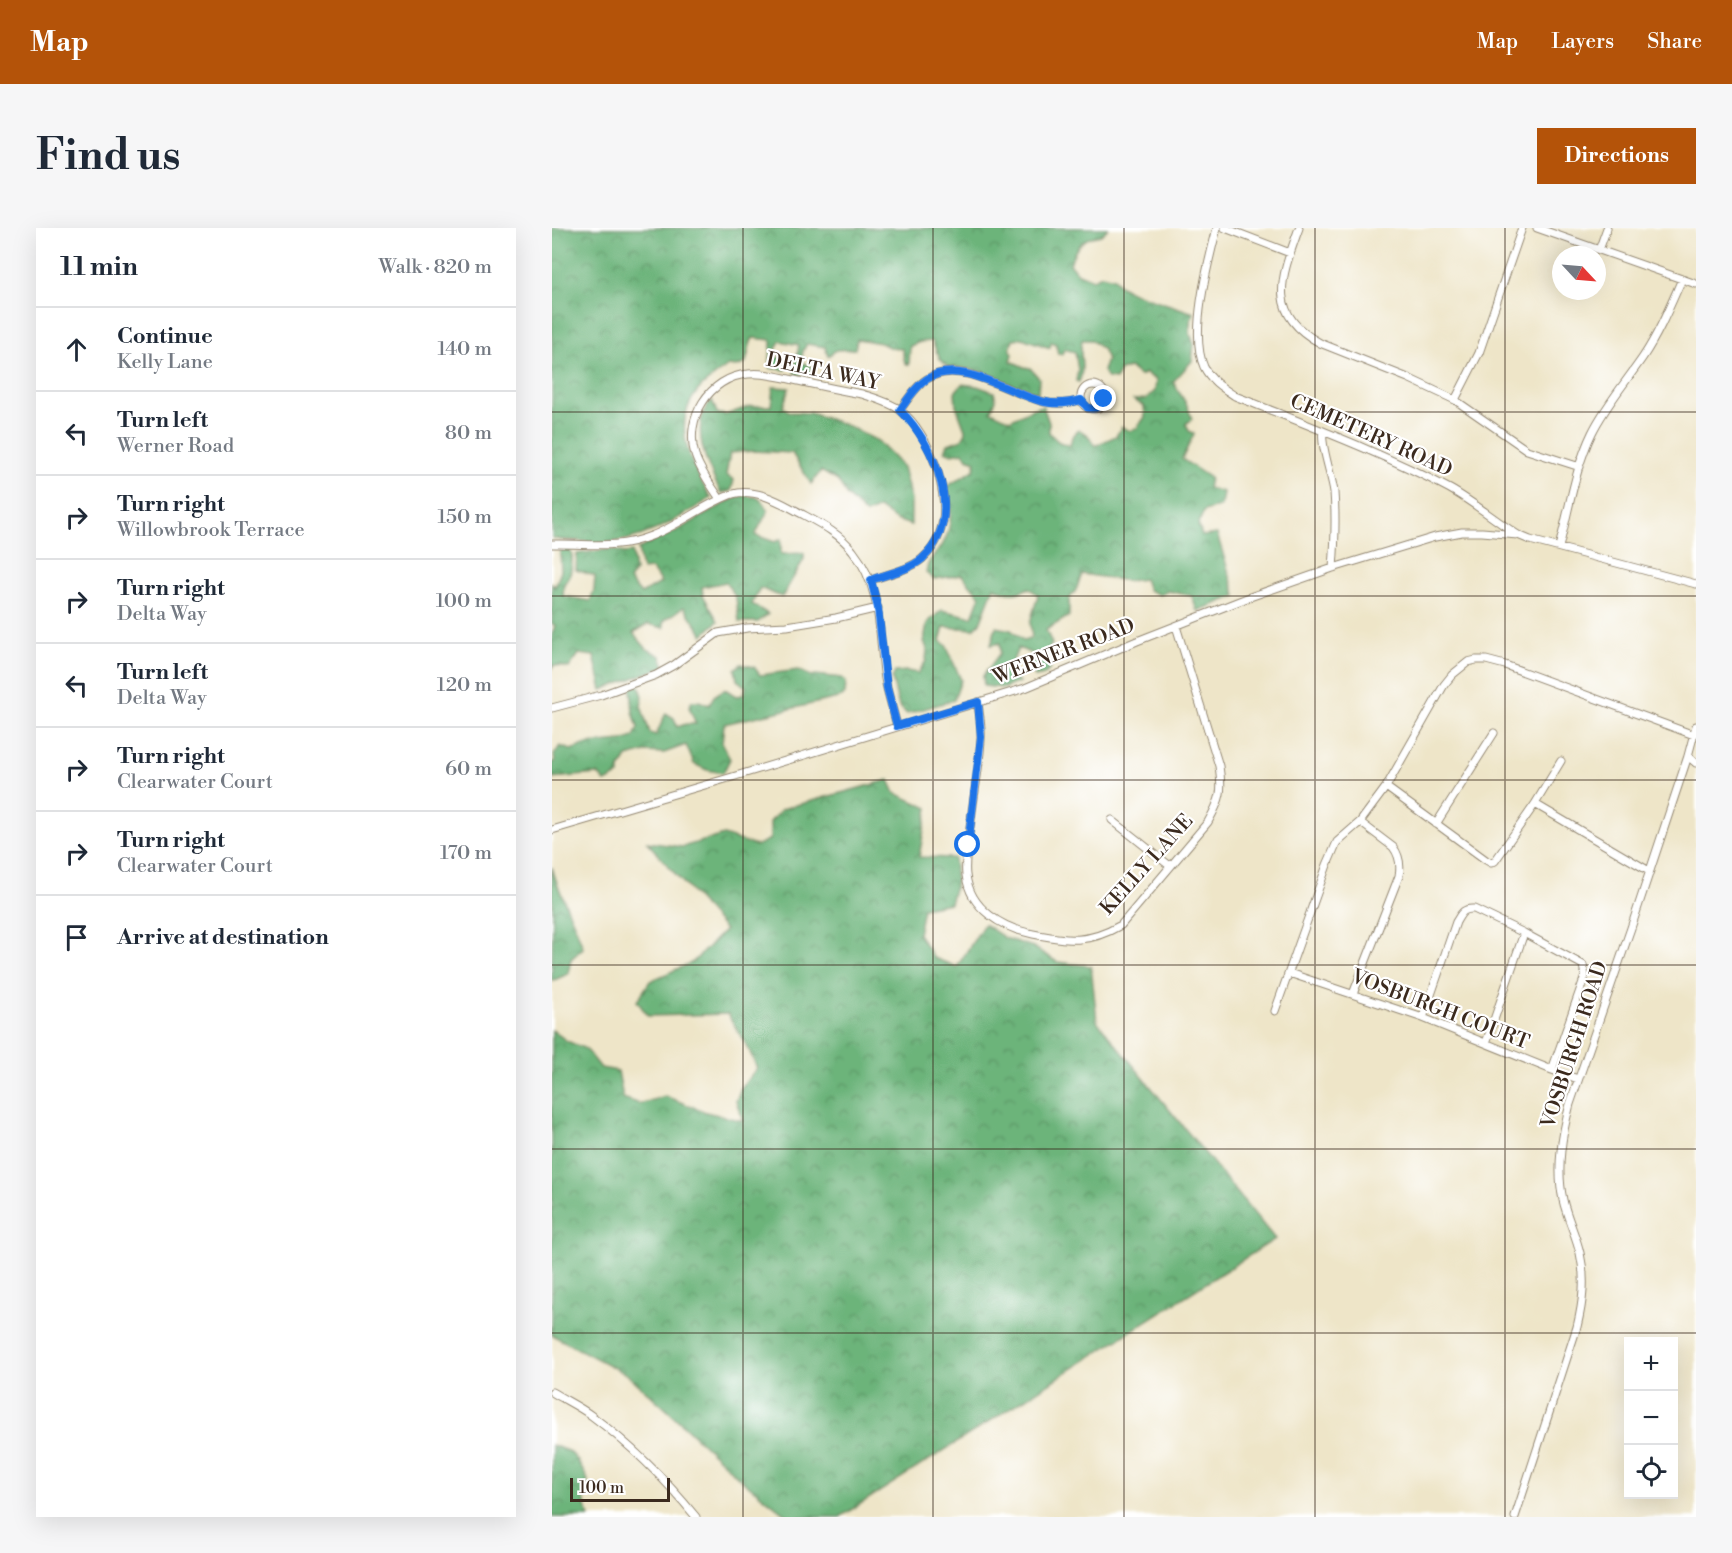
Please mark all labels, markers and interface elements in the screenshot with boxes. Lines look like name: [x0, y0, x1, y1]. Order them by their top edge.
text: Map: [30, 25, 89, 60]
text: Map: [1477, 29, 1518, 55]
text: Layers: [1551, 29, 1614, 55]
text: Share: [1647, 29, 1702, 55]
button: Directions: [1537, 128, 1696, 184]
text: Find us: [36, 130, 180, 183]
north arrow: [1552, 246, 1606, 300]
text: 11 min: [60, 251, 138, 283]
text: Walk · 820 m: [379, 255, 492, 280]
text: Continue: [117, 323, 213, 350]
icon: ahead: [60, 333, 93, 366]
text: 140 m: [437, 337, 492, 362]
street label: DELTA WAY: [764, 348, 883, 396]
text: Kelly Lane: [117, 350, 213, 375]
route end: [1090, 385, 1116, 411]
street label: CEMETERY ROAD: [1286, 389, 1456, 483]
text: Turn left: [117, 407, 208, 434]
icon: left: [60, 417, 93, 450]
text: 80 m: [445, 421, 492, 446]
text: Werner Road: [117, 434, 234, 459]
text: Turn right: [117, 491, 225, 518]
icon: right: [60, 501, 93, 534]
text: 150 m: [437, 505, 492, 530]
text: Willowbrook Terrace: [117, 518, 305, 543]
text: Turn right: [117, 575, 225, 602]
icon: right: [60, 585, 93, 618]
text: 100 m: [436, 589, 492, 614]
text: Delta Way: [117, 602, 207, 627]
street label: WERNER ROAD: [989, 613, 1138, 691]
text: Turn left: [117, 659, 208, 686]
icon: left: [60, 669, 93, 702]
text: 120 m: [437, 673, 492, 698]
text: Delta Way: [117, 686, 207, 711]
text: Turn right: [117, 743, 225, 770]
icon: right: [60, 753, 93, 786]
text: 60 m: [445, 757, 492, 782]
text: Clearwater Court: [117, 770, 273, 795]
street label: KELLY LANE: [1095, 809, 1199, 921]
text: Turn right: [117, 827, 225, 854]
route start: [954, 831, 980, 857]
icon: right: [60, 837, 93, 870]
text: 170 m: [440, 841, 492, 866]
text: Clearwater Court: [117, 854, 273, 879]
icon: arrive: [60, 921, 93, 954]
text: Arrive at destination: [117, 924, 329, 951]
street label: VOSBURGH ROAD: [1536, 958, 1614, 1133]
street label: VOSBURGH COURT: [1347, 964, 1533, 1055]
map controls: [1624, 1337, 1678, 1499]
button: +: [1624, 1337, 1678, 1391]
button: −: [1624, 1391, 1678, 1445]
button: locate: [1624, 1445, 1678, 1499]
scale bar: [570, 1475, 670, 1502]
text: 100 m: [579, 1478, 624, 1498]

